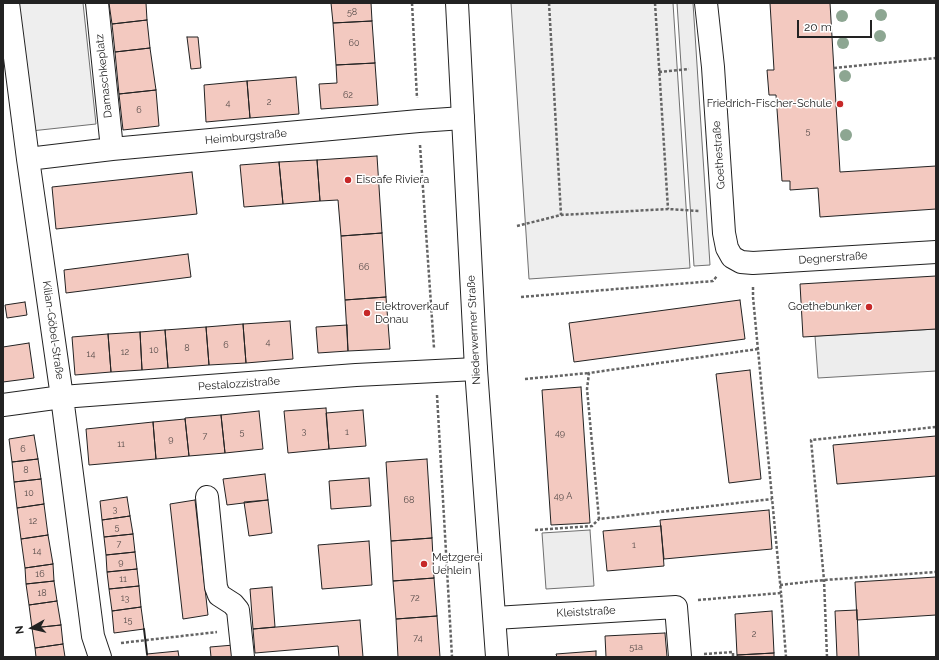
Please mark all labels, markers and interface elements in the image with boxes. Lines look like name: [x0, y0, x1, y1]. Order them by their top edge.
house number: 58: [347, 7, 357, 17]
scale bar: [799, 12, 874, 38]
text: 20 m: [804, 20, 832, 34]
street label: Damaschkeplatz: [93, 33, 115, 119]
house number: 60: [349, 38, 359, 48]
house number: 62: [343, 90, 353, 100]
house number: 2: [267, 97, 271, 107]
place label: Friedrich-Fischer-Schule: [707, 97, 832, 111]
house number: 4: [226, 98, 230, 108]
marker: Friedrich-Fischer-Schule: [835, 99, 845, 109]
house number: 6: [136, 105, 142, 115]
street label: Goethestraße: [710, 120, 728, 190]
house number: 5: [806, 126, 810, 136]
street label: Heimburgstraße: [204, 127, 288, 147]
place label: Eiscafe Riviera: [356, 173, 429, 187]
marker: Eiscafe Riviera: [343, 175, 353, 185]
street label: Degnerstraße: [798, 249, 868, 267]
house number: 66: [359, 262, 369, 272]
street label: Niederwerrner Straße: [465, 275, 483, 385]
street label: Kilian-Göbel-Straße: [40, 280, 66, 380]
place label: Elektroverkauf Donau: [375, 300, 449, 326]
place label: Goethebunker: [788, 300, 861, 314]
marker: Goethebunker: [864, 302, 874, 312]
marker: Elektroverkauf Donau: [362, 308, 372, 318]
house number: 4: [266, 337, 270, 347]
house number: 6: [223, 340, 229, 350]
house number: 8: [184, 343, 190, 353]
house number: 10: [149, 345, 159, 355]
house number: 12: [121, 347, 129, 357]
house number: 14: [87, 349, 95, 359]
street label: Pestalozzistraße: [198, 375, 280, 393]
house number: 3: [302, 426, 306, 436]
house number: 5: [240, 427, 244, 437]
house number: 1: [345, 427, 349, 437]
house number: 49: [555, 428, 565, 438]
house number: 7: [203, 431, 207, 441]
house number: 9: [168, 434, 174, 444]
house number: 11: [117, 439, 125, 449]
house number: 6: [20, 444, 26, 454]
house number: 8: [23, 465, 29, 475]
house number: 10: [24, 488, 34, 498]
house number: 49 A: [554, 491, 572, 501]
house number: 68: [404, 495, 414, 505]
house number: 3: [113, 504, 117, 514]
house number: 12: [29, 516, 37, 526]
house number: 5: [115, 522, 119, 532]
house number: 7: [117, 539, 121, 549]
house number: 1: [632, 540, 636, 550]
house number: 14: [33, 546, 41, 556]
place label: Metzgerei Uehlein: [432, 551, 483, 577]
house number: 9: [118, 557, 124, 567]
marker: Metzgerei Uehlein: [419, 559, 429, 569]
house number: 16: [35, 569, 45, 579]
house number: 11: [119, 574, 127, 584]
house number: 18: [37, 588, 47, 598]
house number: 13: [121, 593, 129, 603]
house number: 72: [410, 593, 420, 603]
street label: Kleiststraße: [556, 604, 616, 620]
north arrow: [12, 608, 52, 648]
house number: 15: [124, 615, 132, 625]
text: N: [13, 625, 27, 635]
house number: 2: [752, 629, 756, 639]
house number: 74: [413, 633, 423, 643]
house number: 51a: [629, 642, 643, 652]

